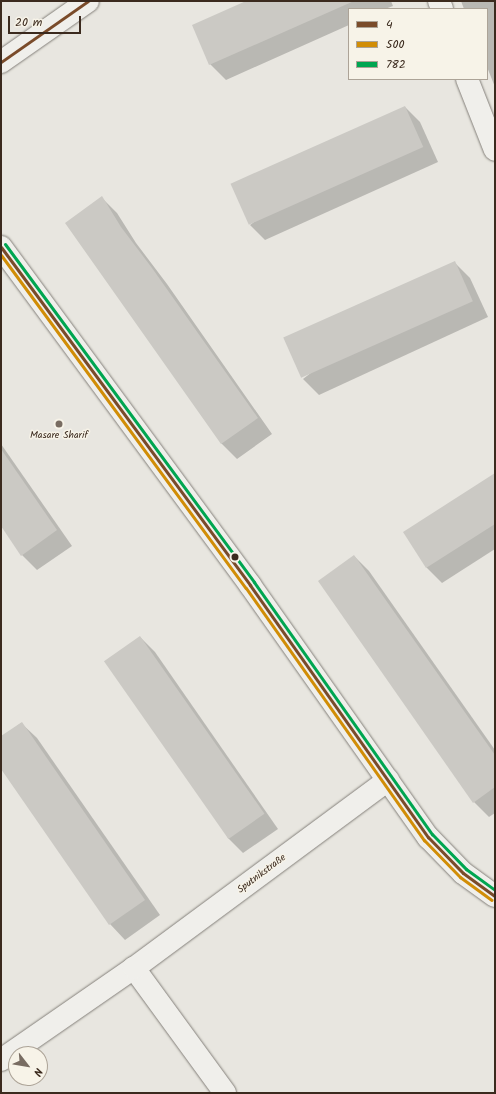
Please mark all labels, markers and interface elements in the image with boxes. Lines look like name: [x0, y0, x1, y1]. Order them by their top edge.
scale bar: [10, 8, 83, 34]
legend: [348, 8, 488, 80]
text: 20 m: [15, 13, 42, 32]
text: 4: [386, 15, 393, 34]
text: 500: [386, 35, 404, 54]
text: 782: [386, 55, 406, 74]
marker: Masare Sharif: [54, 419, 64, 429]
place label: Masare Sharif: [30, 430, 88, 442]
unlabelled marker: [230, 552, 240, 562]
street label: Sputnikstraße: [235, 852, 289, 896]
north arrow: [8, 1046, 48, 1086]
text: N: [28, 1064, 47, 1079]

